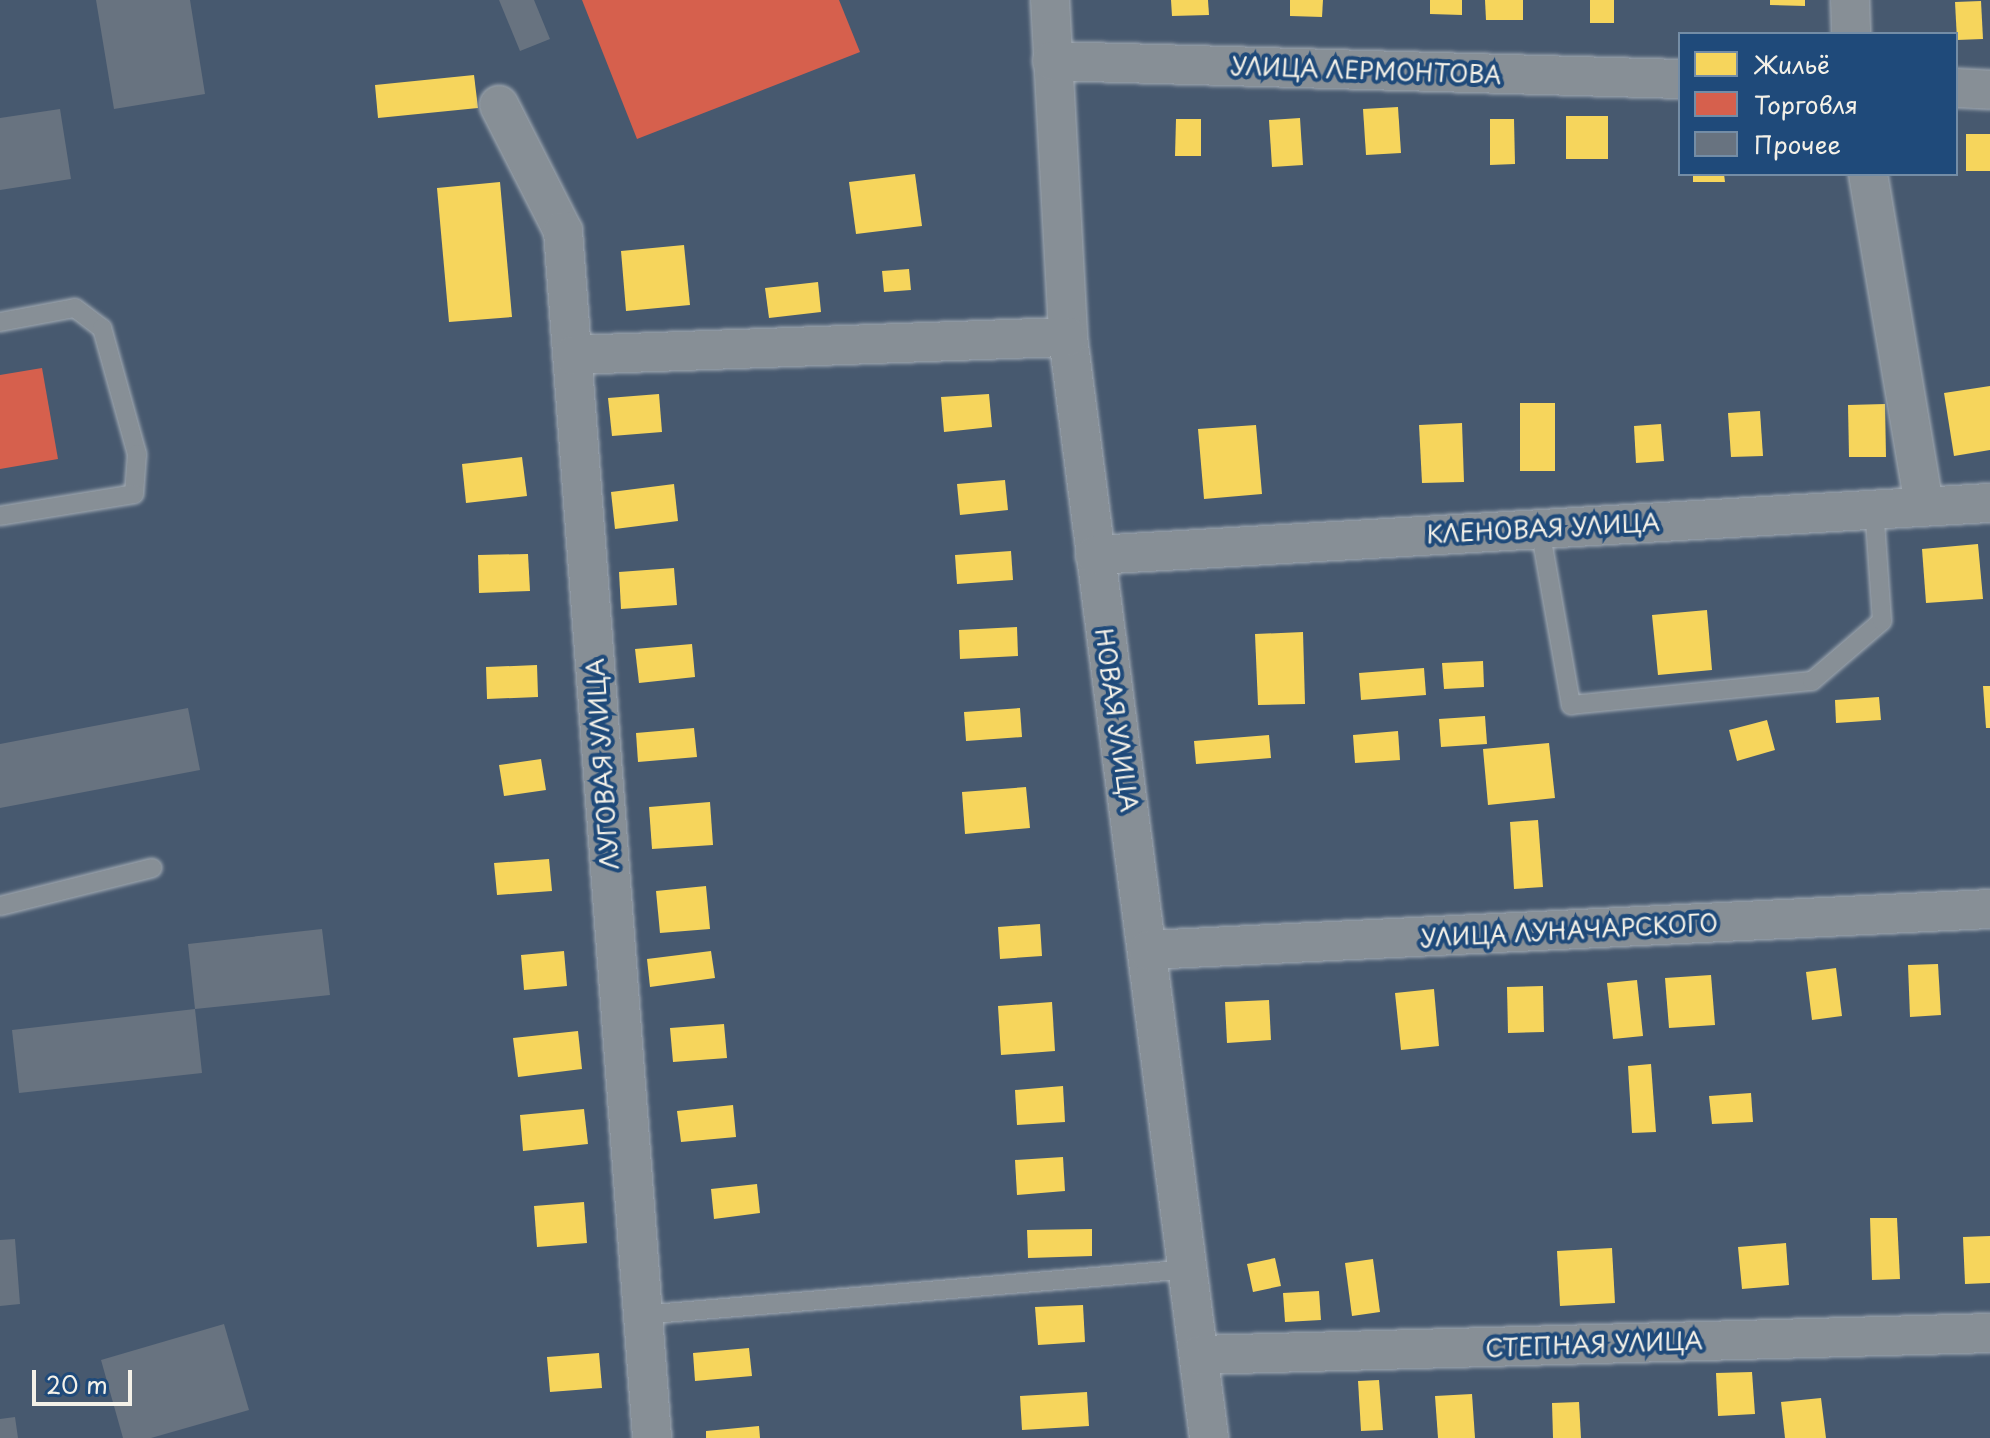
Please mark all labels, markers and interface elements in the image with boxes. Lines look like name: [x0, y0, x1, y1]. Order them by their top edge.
legend: [1678, 32, 1958, 176]
text: Жильё: [1754, 46, 1830, 82]
street label: УЛИЦА ЛЕРМОНТОВА: [1229, 51, 1503, 89]
text: Торговля: [1754, 86, 1858, 122]
text: Прочее: [1754, 126, 1841, 162]
street label: КЛЕНОВАЯ УЛИЦА: [1426, 508, 1660, 548]
street label: НОВАЯ УЛИЦА: [1090, 627, 1144, 813]
street label: ЛУГОВАЯ УЛИЦА: [580, 658, 624, 870]
street label: УЛИЦА ЛУНАЧАРСКОГО: [1418, 908, 1720, 952]
street label: СТЕПНАЯ УЛИЦА: [1485, 1326, 1703, 1362]
scale bar: [36, 1354, 136, 1404]
text: 20 m: [46, 1366, 108, 1402]

